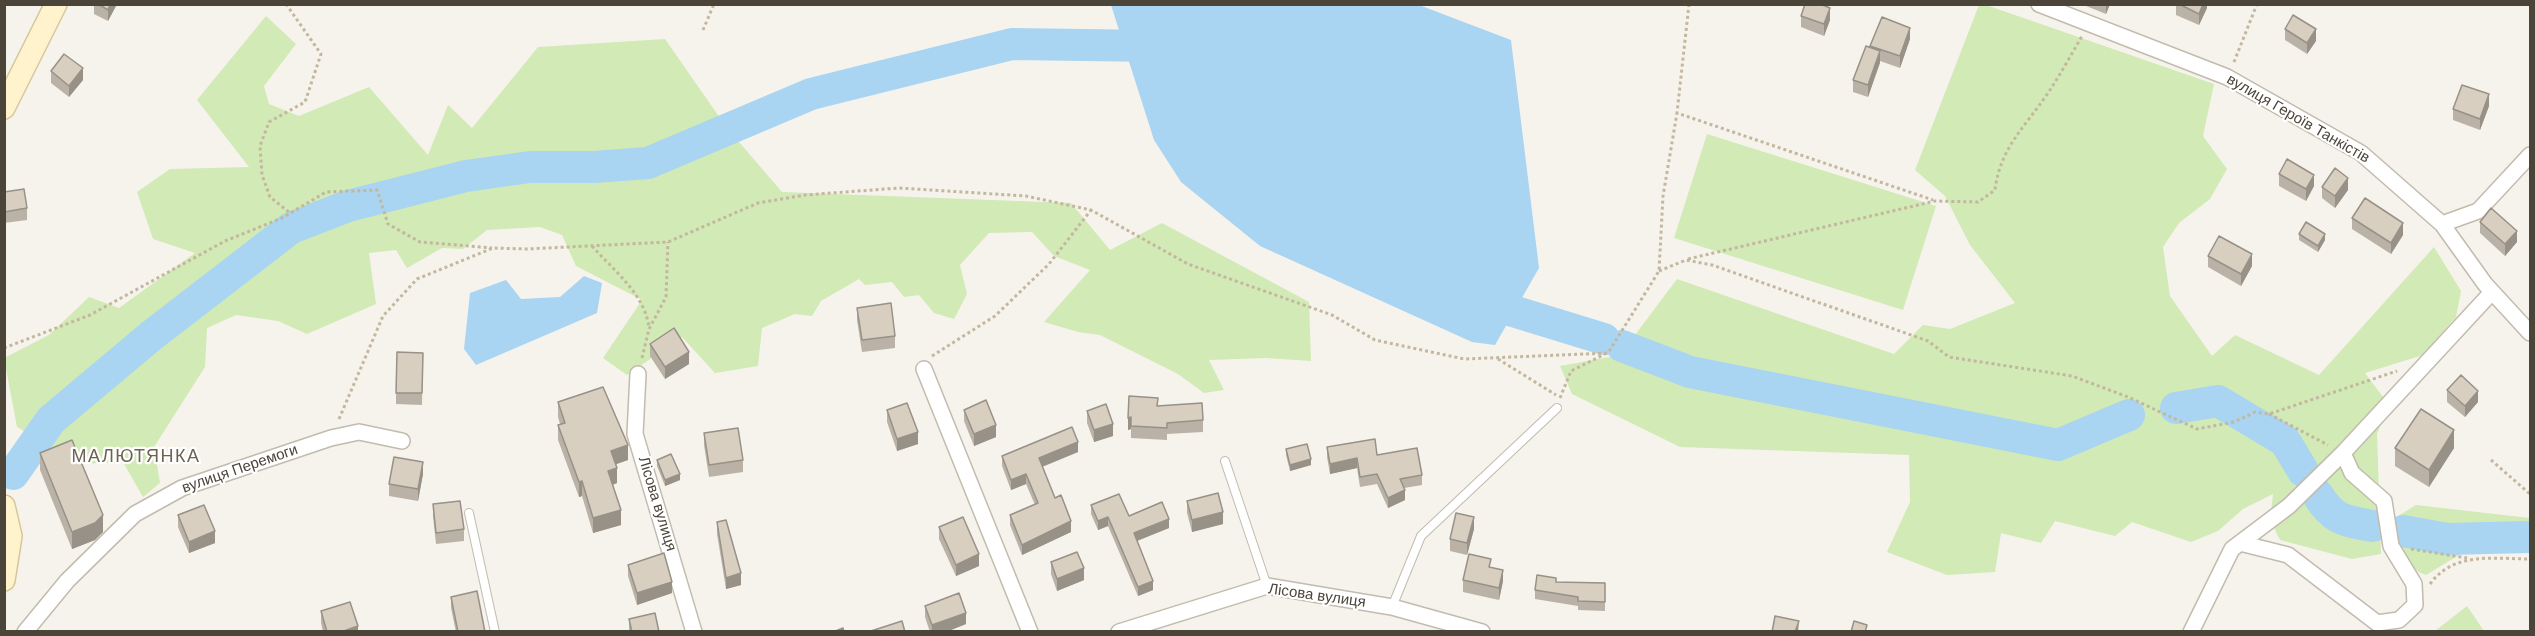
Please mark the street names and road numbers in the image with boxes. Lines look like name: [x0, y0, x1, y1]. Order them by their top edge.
street label: вулиця Героїв Танкістів: [2223, 71, 2373, 167]
street label: вулиця Перемоги: [180, 441, 300, 497]
street label: Лісова вулиця: [634, 454, 680, 554]
street label: Лісова вулиця: [1267, 580, 1367, 612]

